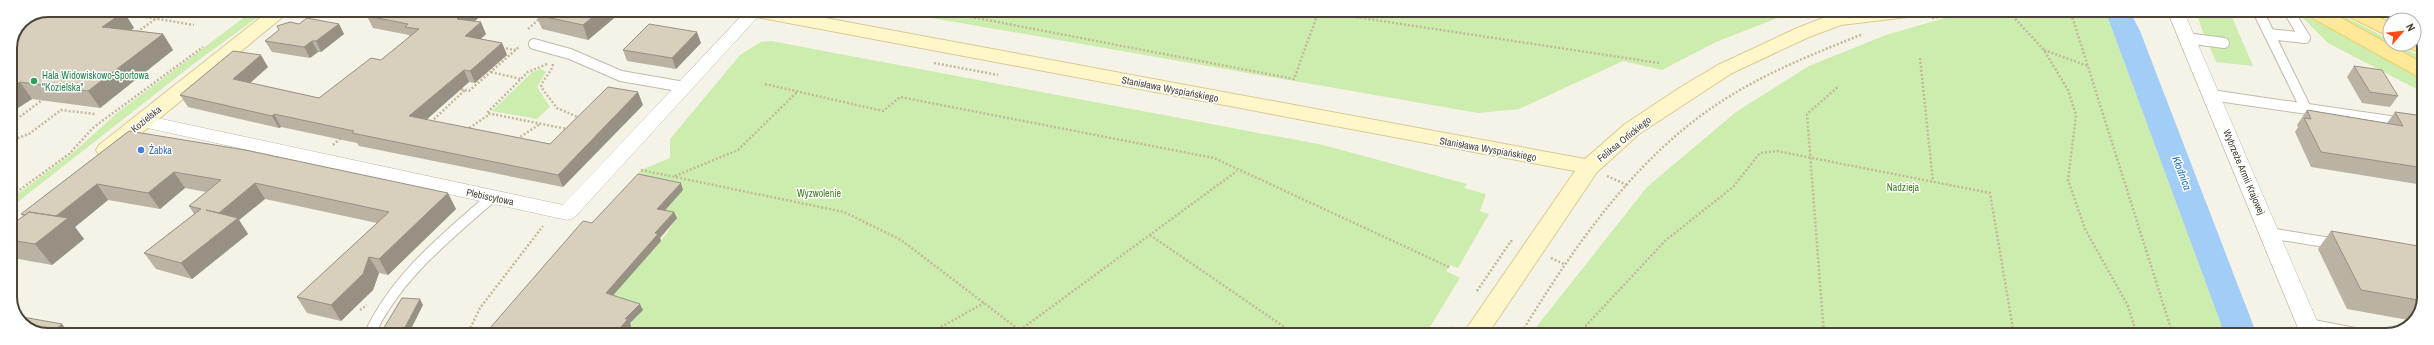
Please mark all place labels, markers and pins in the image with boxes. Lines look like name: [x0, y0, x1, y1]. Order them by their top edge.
place label: Hala Widowiskowo-Sportowa "Kozielska": [42, 69, 150, 94]
marker: Hala Widowiskowo-Sportowa "Kozielska": [29, 76, 39, 86]
place label: Żabka: [149, 144, 172, 157]
marker: Żabka: [136, 145, 146, 155]

